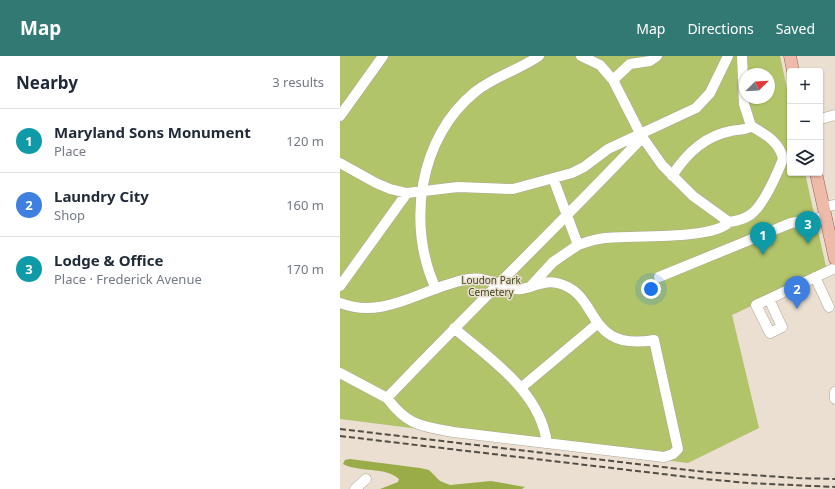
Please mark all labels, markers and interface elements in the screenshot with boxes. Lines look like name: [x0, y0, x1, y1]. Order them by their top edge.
text: Map: [20, 15, 61, 41]
text: Map: [636, 19, 665, 38]
text: Directions: [687, 19, 754, 38]
text: Saved: [776, 19, 815, 38]
north arrow: [739, 68, 775, 104]
map controls: [787, 68, 823, 176]
button: +: [787, 68, 823, 104]
text: Nearby: [16, 71, 78, 94]
text: 3 results: [272, 73, 324, 91]
button: −: [787, 104, 823, 140]
text: Maryland Sons Monument: [54, 122, 251, 142]
text: 1: [25, 132, 33, 150]
text: 120 m: [286, 132, 324, 150]
button: layers: [787, 140, 823, 176]
text: Place: [54, 142, 86, 160]
text: Laundry City: [54, 186, 149, 206]
text: 2: [25, 196, 33, 214]
text: 160 m: [286, 196, 324, 214]
text: Shop: [54, 206, 85, 224]
pin: 3: [795, 211, 821, 244]
pin: 1: [750, 222, 776, 255]
text: Lodge & Office: [54, 250, 163, 270]
text: 3: [25, 260, 33, 278]
text: 170 m: [286, 260, 324, 278]
text: Place · Frederick Avenue: [54, 270, 202, 288]
park label: Loudon Park Cemetery: [461, 273, 521, 299]
pin: 2: [784, 276, 810, 309]
your location: [641, 279, 661, 299]

